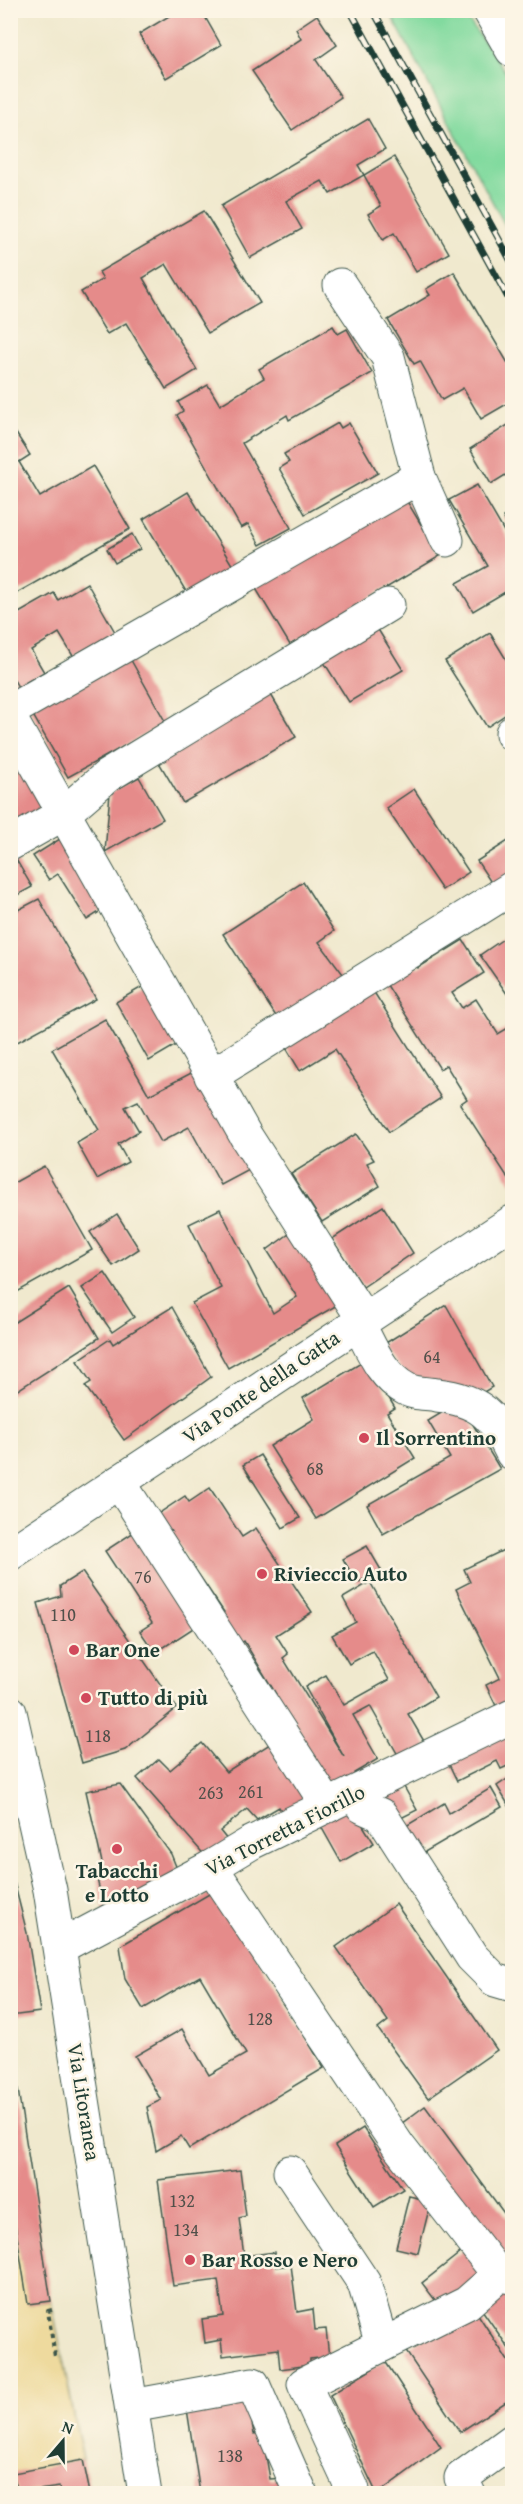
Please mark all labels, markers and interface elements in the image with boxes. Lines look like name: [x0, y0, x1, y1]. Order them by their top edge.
street label: Via Ponte della Gatta: [176, 1322, 346, 1451]
house number: 64: [423, 1343, 441, 1370]
place label: Il Sorrentino: [376, 1422, 496, 1453]
marker: Il Sorrentino: [357, 1431, 371, 1445]
house number: 68: [306, 1455, 324, 1482]
place label: Rivieccio Auto: [274, 1558, 407, 1589]
house number: 76: [134, 1563, 152, 1590]
marker: Rivieccio Auto: [255, 1567, 269, 1581]
house number: 110: [50, 1601, 76, 1628]
place label: Bar One: [86, 1634, 160, 1665]
marker: Bar One: [67, 1643, 81, 1657]
place label: Tutto di più: [98, 1682, 208, 1713]
marker: Tutto di più: [79, 1691, 93, 1705]
house number: 118: [85, 1722, 111, 1749]
street label: Via Torretta Fiorillo: [199, 1776, 370, 1883]
house number: 261: [238, 1778, 264, 1805]
house number: 263: [198, 1779, 224, 1806]
marker: Tabacchi e Lotto: [110, 1842, 124, 1856]
place label: Tabacchi e Lotto: [76, 1855, 159, 1910]
house number: 128: [247, 2005, 273, 2032]
street label: Via Litoranea: [60, 2041, 109, 2163]
house number: 132: [169, 2187, 195, 2214]
house number: 134: [173, 2216, 199, 2243]
place label: Bar Rosso e Nero: [202, 2244, 358, 2275]
marker: Bar Rosso e Nero: [183, 2253, 197, 2267]
north arrow: [33, 2411, 93, 2471]
text: N: [59, 2414, 78, 2440]
house number: 138: [217, 2442, 243, 2469]

